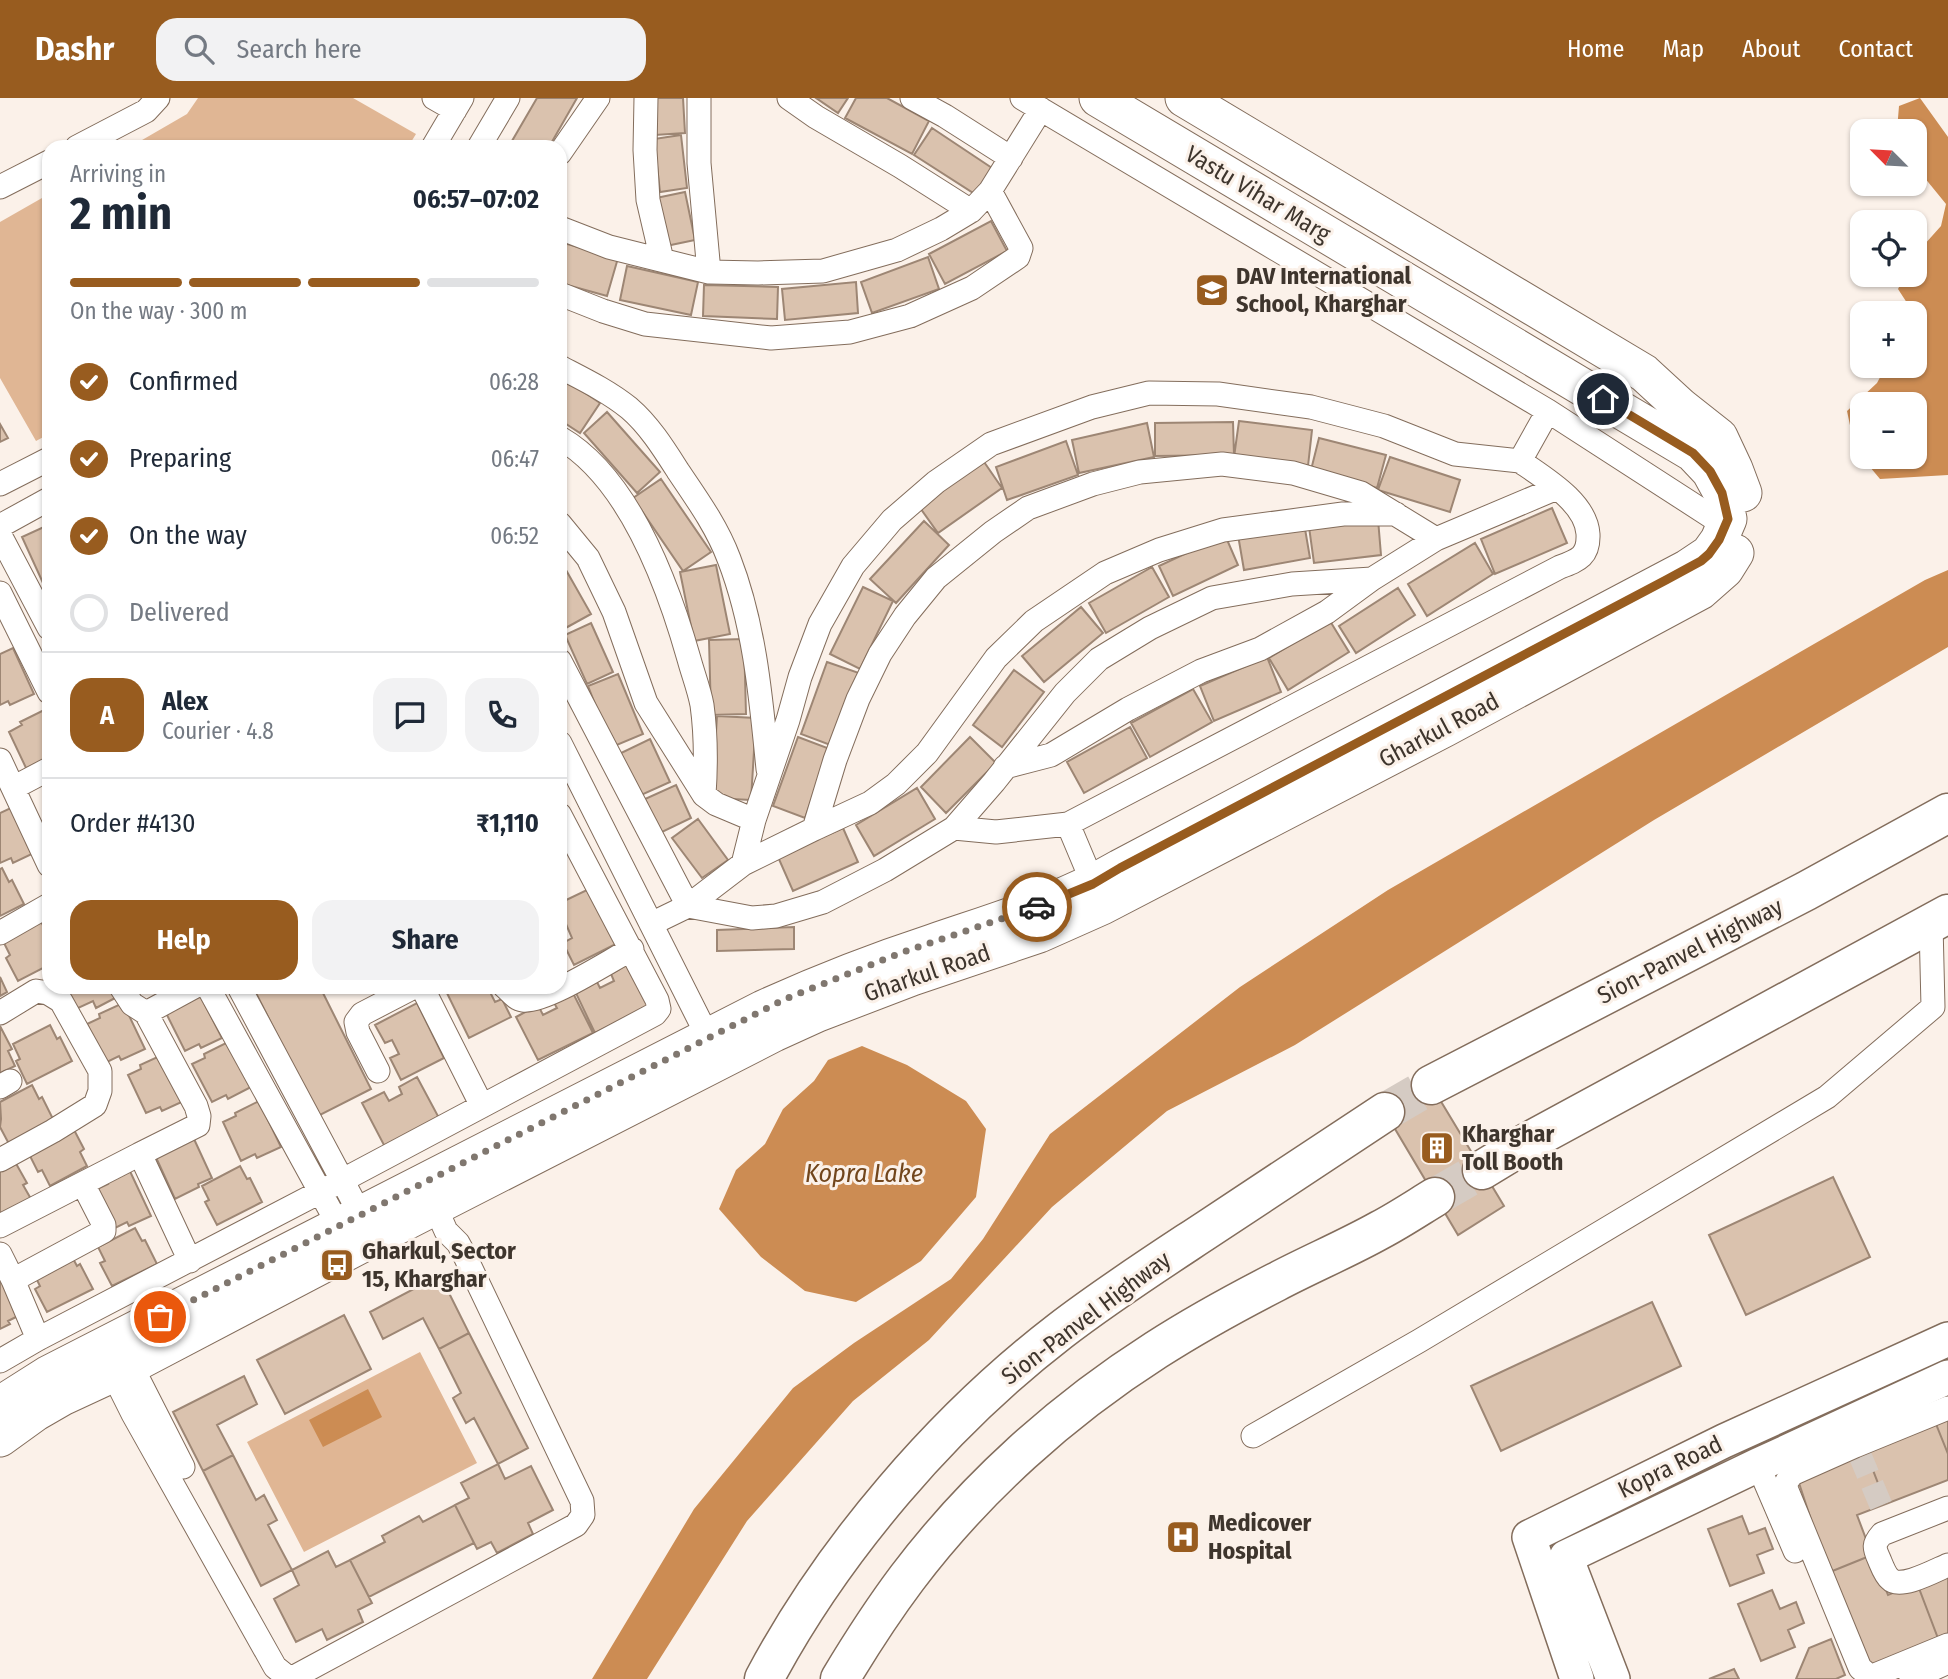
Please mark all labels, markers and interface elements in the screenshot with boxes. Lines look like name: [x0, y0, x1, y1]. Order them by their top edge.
search box: [156, 18, 646, 81]
text: Dashr: [35, 29, 114, 69]
icon: search: [180, 30, 218, 68]
text: Search here: [236, 34, 362, 65]
text: Home: [1567, 35, 1624, 63]
text: Map: [1662, 35, 1704, 63]
text: About: [1742, 35, 1800, 63]
text: Contact: [1838, 35, 1913, 63]
north arrow: [1850, 119, 1927, 196]
map controls: [1850, 119, 1927, 469]
street label: Vastu Vihar Marg: [1181, 140, 1336, 249]
text: Arriving in: [70, 160, 166, 188]
text: 06:57–07:02: [413, 184, 539, 215]
text: 2 min: [70, 186, 172, 241]
button: locate: [1850, 210, 1927, 287]
place label: DAV International School, Kharghar: [1236, 262, 1411, 318]
school or university icon: DAV International School, Kharghar: [1193, 271, 1231, 309]
text: On the way · 300 m: [70, 297, 247, 325]
button: +: [1850, 301, 1927, 378]
icon: check: [70, 363, 108, 401]
text: Confirmed: [129, 366, 239, 397]
text: 06:28: [489, 368, 539, 396]
pin: [1573, 369, 1633, 429]
icon: home: [1584, 380, 1622, 418]
button: −: [1850, 392, 1927, 469]
icon: check: [70, 440, 108, 478]
text: Preparing: [129, 443, 231, 474]
text: 06:47: [491, 445, 539, 473]
icon: check: [70, 517, 108, 555]
text: On the way: [129, 520, 247, 551]
text: 06:52: [490, 522, 539, 550]
text: Delivered: [129, 597, 230, 628]
button: chat: [373, 678, 447, 752]
button: phone: [465, 678, 539, 752]
text: Alex: [162, 686, 208, 717]
street label: Gharkul Road: [1374, 687, 1504, 773]
text: A: [100, 700, 114, 731]
text: Courier · 4.8: [162, 717, 274, 745]
text: Order #4130: [70, 808, 196, 839]
text: ₹1,110: [476, 808, 539, 839]
courier: [1002, 872, 1072, 942]
icon: car: [1018, 888, 1056, 926]
street label: Sion-Panvel Highway: [1593, 892, 1788, 1010]
button: Help: [70, 900, 298, 980]
button: Share: [312, 900, 539, 980]
street label: Gharkul Road: [860, 938, 994, 1008]
place label: Kharghar Toll Booth: [1462, 1120, 1563, 1176]
building icon: Kharghar Toll Booth: [1418, 1129, 1456, 1167]
water label: Kopra Lake: [805, 1158, 923, 1189]
place label: Gharkul, Sector 15, Kharghar: [362, 1237, 516, 1293]
street label: Sion-Panvel Highway: [996, 1245, 1176, 1391]
bus stop icon: Gharkul, Sector 15, Kharghar: [318, 1246, 356, 1284]
pin: [130, 1287, 190, 1347]
icon: bag: [141, 1298, 179, 1336]
street label: Kopra Road: [1613, 1430, 1727, 1504]
place label: Medicover Hospital: [1208, 1509, 1312, 1565]
hospital icon: Medicover Hospital: [1164, 1518, 1202, 1556]

